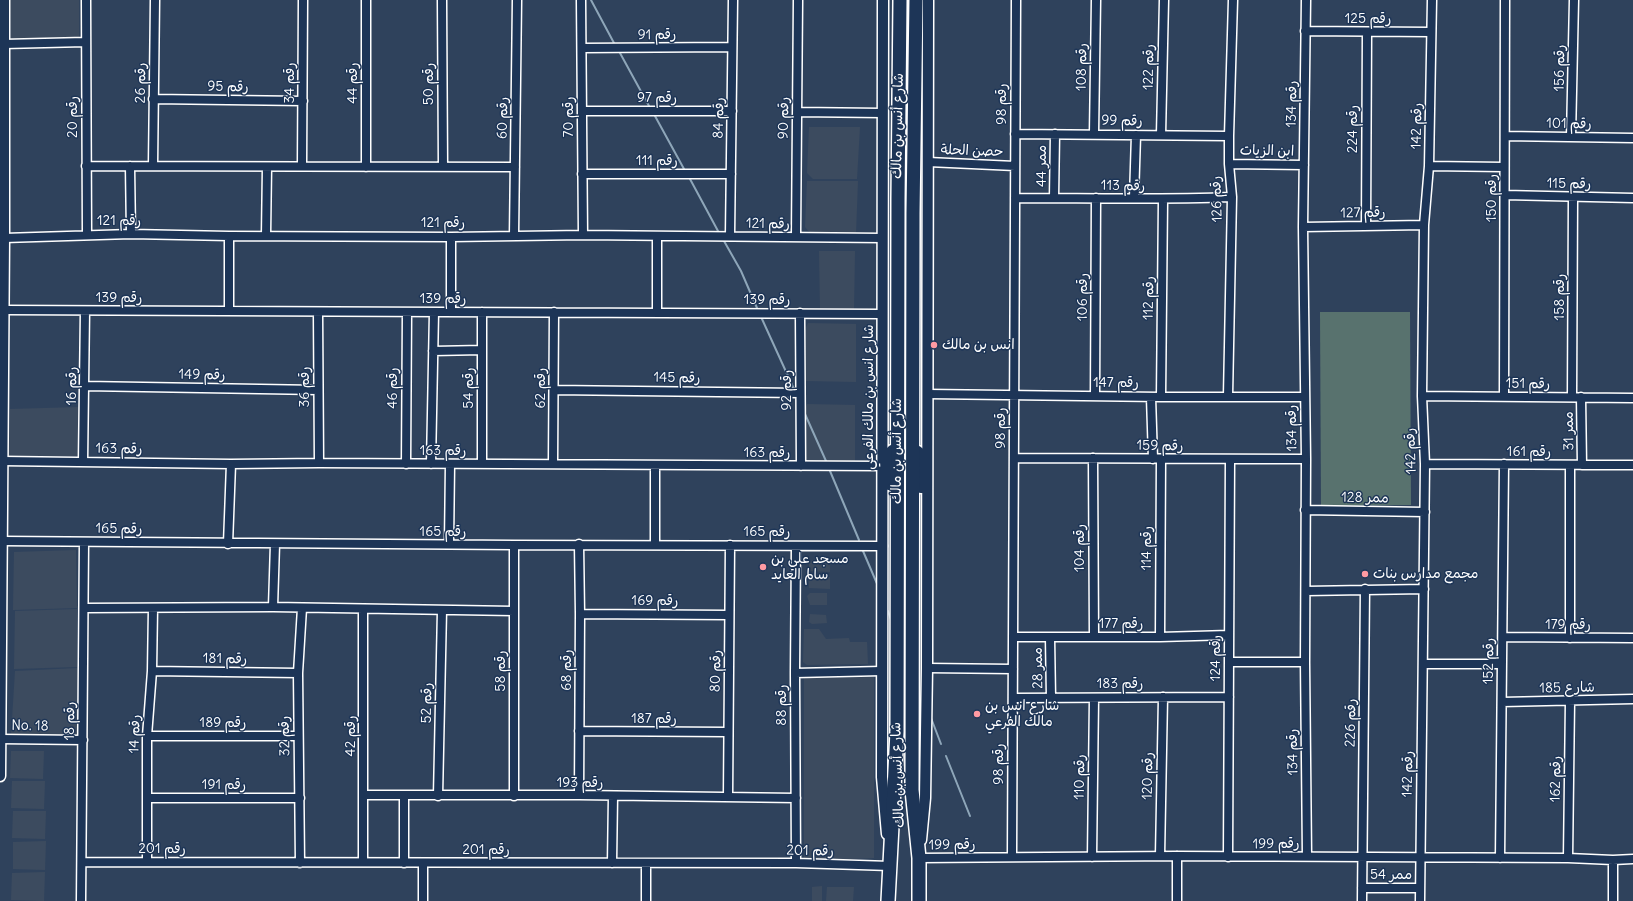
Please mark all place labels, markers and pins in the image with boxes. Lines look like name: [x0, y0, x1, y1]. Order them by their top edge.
place label: انس بن مالك: [942, 337, 1015, 353]
marker: انس بن مالك: [929, 340, 939, 350]
place label: مسجد علي بن سالم العايد: [771, 551, 849, 584]
marker: مسجد علي بن سالم العايد: [758, 562, 768, 572]
place label: مجمع مدارس بنات: [1373, 566, 1478, 582]
marker: مجمع مدارس بنات: [1360, 569, 1370, 579]
place label: شارع انس بن مالك الفرعي: [985, 698, 1059, 730]
marker: شارع انس بن مالك الفرعي: [972, 709, 982, 719]

